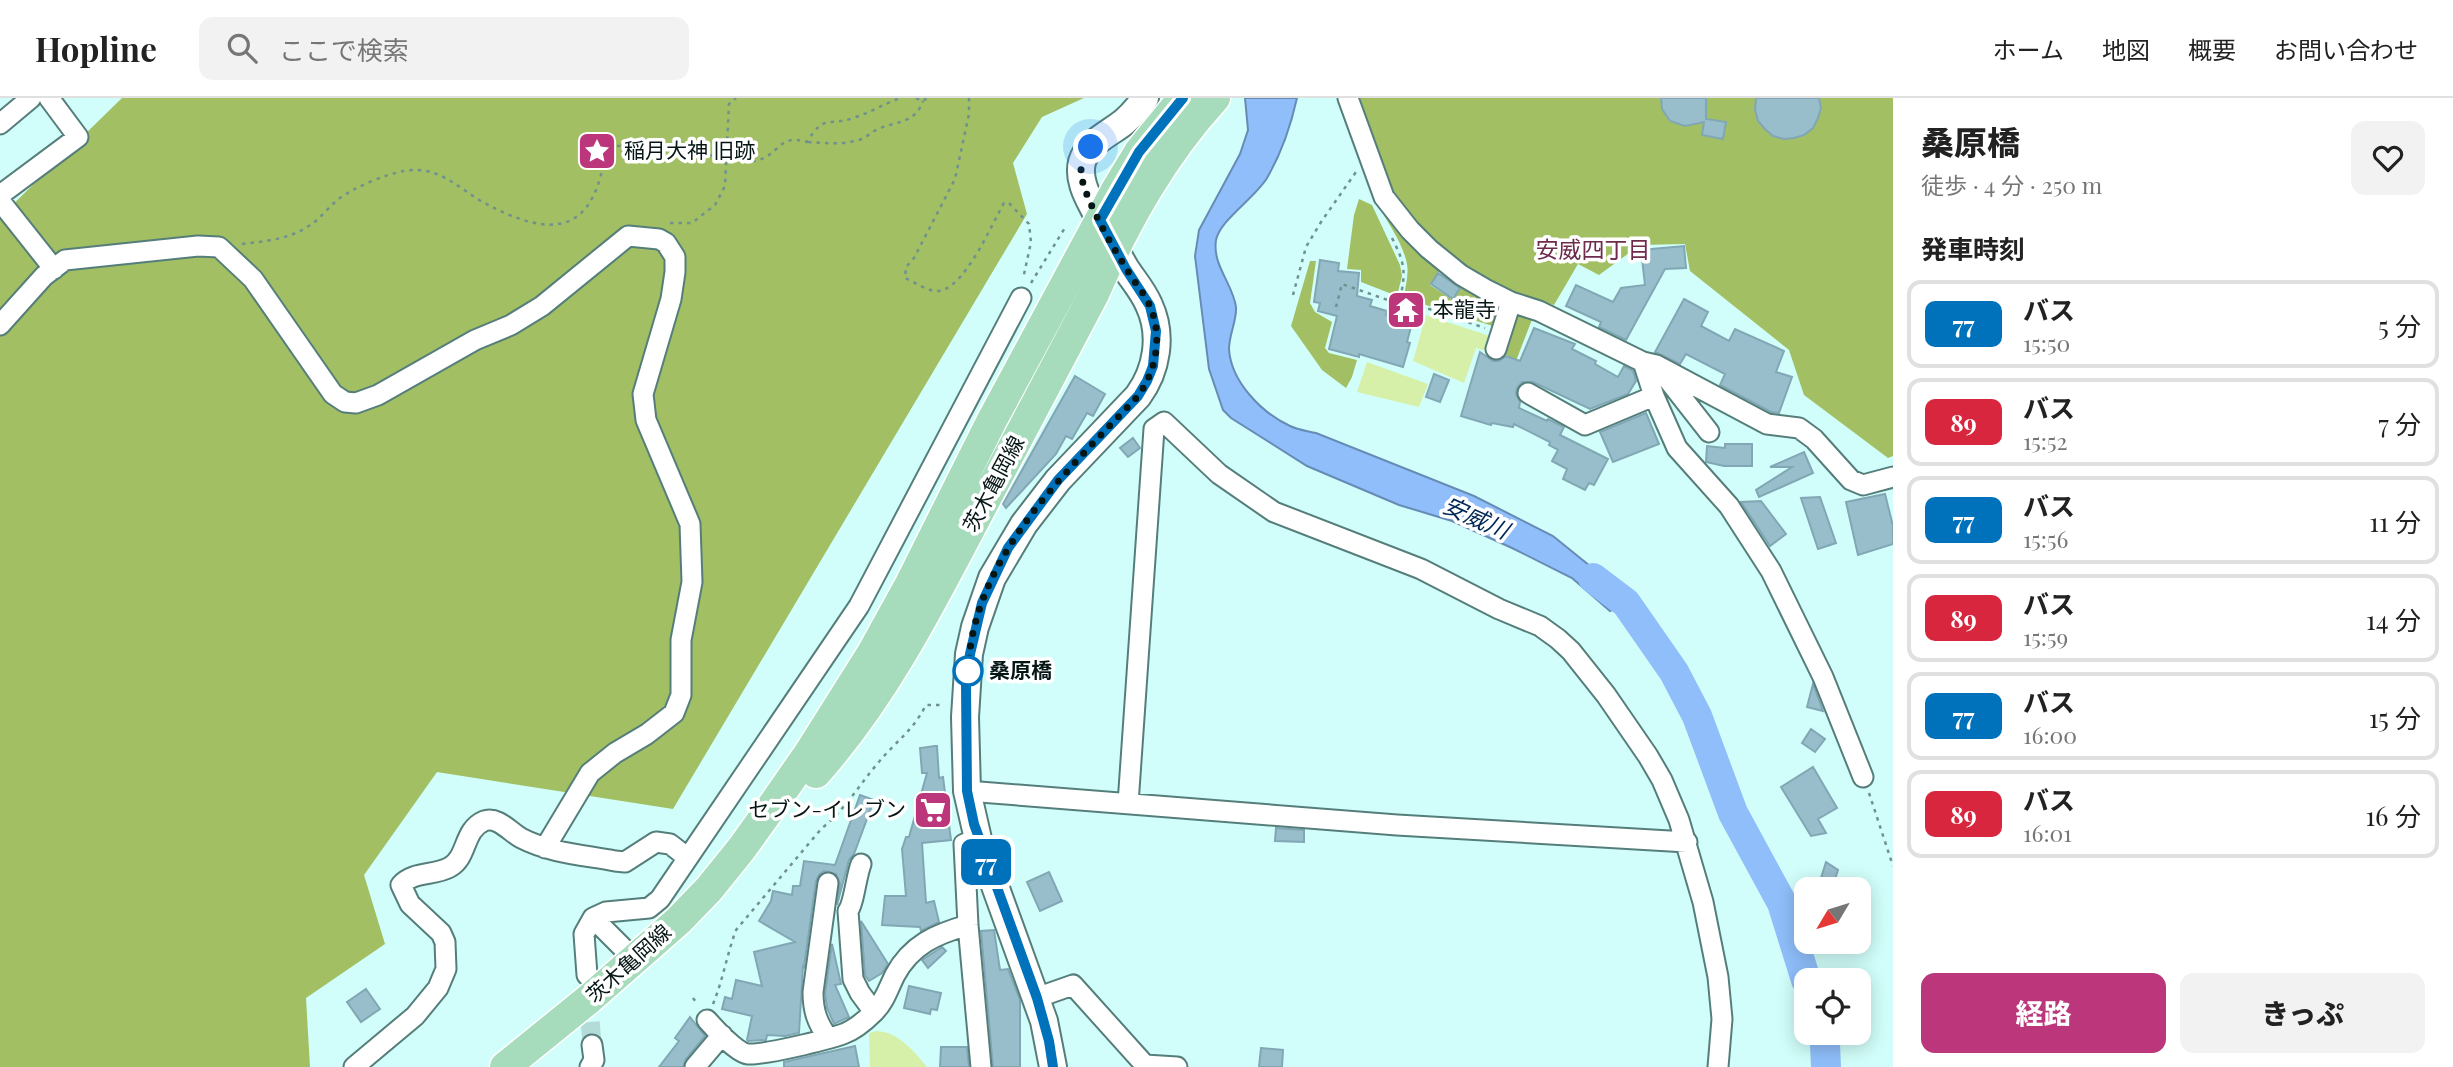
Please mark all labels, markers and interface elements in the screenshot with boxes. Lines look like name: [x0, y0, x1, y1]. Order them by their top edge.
search box: [199, 17, 689, 80]
text: Hopline: [35, 26, 157, 70]
icon: search: [223, 29, 261, 67]
text: ここで検索: [279, 32, 409, 67]
text: ホーム: [1993, 33, 2064, 65]
text: 地図: [2102, 33, 2150, 65]
text: 概要: [2188, 33, 2236, 65]
text: お問い合わせ: [2274, 33, 2418, 65]
text: 桑原橋: [1921, 119, 2020, 163]
button: heart: [2351, 121, 2425, 195]
your location: [1073, 129, 1108, 164]
place icon: 稲月大神 旧跡: [576, 130, 618, 172]
place label: 稲月大神 旧跡: [624, 135, 755, 163]
text: 徒歩 · 4 分 · 250 m: [1921, 169, 2102, 200]
text: 発車時刻: [1921, 231, 2025, 266]
district label: 安威四丁目: [1536, 233, 1651, 264]
temple icon: 本龍寺: [1385, 289, 1427, 331]
text: バス: [2023, 292, 2075, 327]
place label: 本龍寺: [1433, 294, 1496, 322]
text: 77: [1953, 308, 1974, 340]
text: 5 分: [2378, 308, 2421, 343]
text: 15:50: [2023, 327, 2070, 358]
text: バス: [2023, 390, 2075, 425]
text: 89: [1950, 406, 1977, 438]
text: 7 分: [2378, 406, 2421, 441]
text: 15:52: [2023, 425, 2067, 456]
street label: 茨木亀岡線: [955, 430, 1029, 536]
water label: 安威川: [1439, 488, 1517, 546]
text: バス: [2023, 488, 2075, 523]
text: 77: [1953, 504, 1974, 536]
text: 11 分: [2369, 504, 2421, 539]
text: 15:56: [2023, 523, 2068, 554]
text: バス: [2023, 586, 2075, 621]
text: 89: [1950, 602, 1977, 634]
text: 14 分: [2366, 602, 2421, 637]
text: 15:59: [2023, 621, 2068, 652]
place label: 桑原橋: [989, 655, 1052, 683]
marker: 桑原橋: [953, 656, 983, 686]
text: バス: [2023, 684, 2075, 719]
text: 77: [1953, 700, 1974, 732]
text: 15 分: [2369, 700, 2421, 735]
text: 16:00: [2023, 719, 2077, 750]
text: バス: [2023, 782, 2075, 817]
supermarket icon: セブン-イレブン: [912, 789, 954, 831]
place label: セブン-イレブン: [749, 794, 906, 822]
text: 89: [1950, 798, 1977, 830]
text: 16 分: [2365, 798, 2421, 833]
text: 16:01: [2023, 817, 2072, 848]
line badge: 77: [954, 839, 1018, 885]
text: 77: [975, 846, 997, 878]
north arrow: [1794, 877, 1871, 954]
map controls: [1794, 877, 1871, 1045]
street label: 茨木亀岡線: [579, 917, 676, 1008]
button: locate: [1794, 968, 1871, 1045]
button: 経路: [1921, 973, 2166, 1053]
button: きっぷ: [2180, 973, 2425, 1053]

